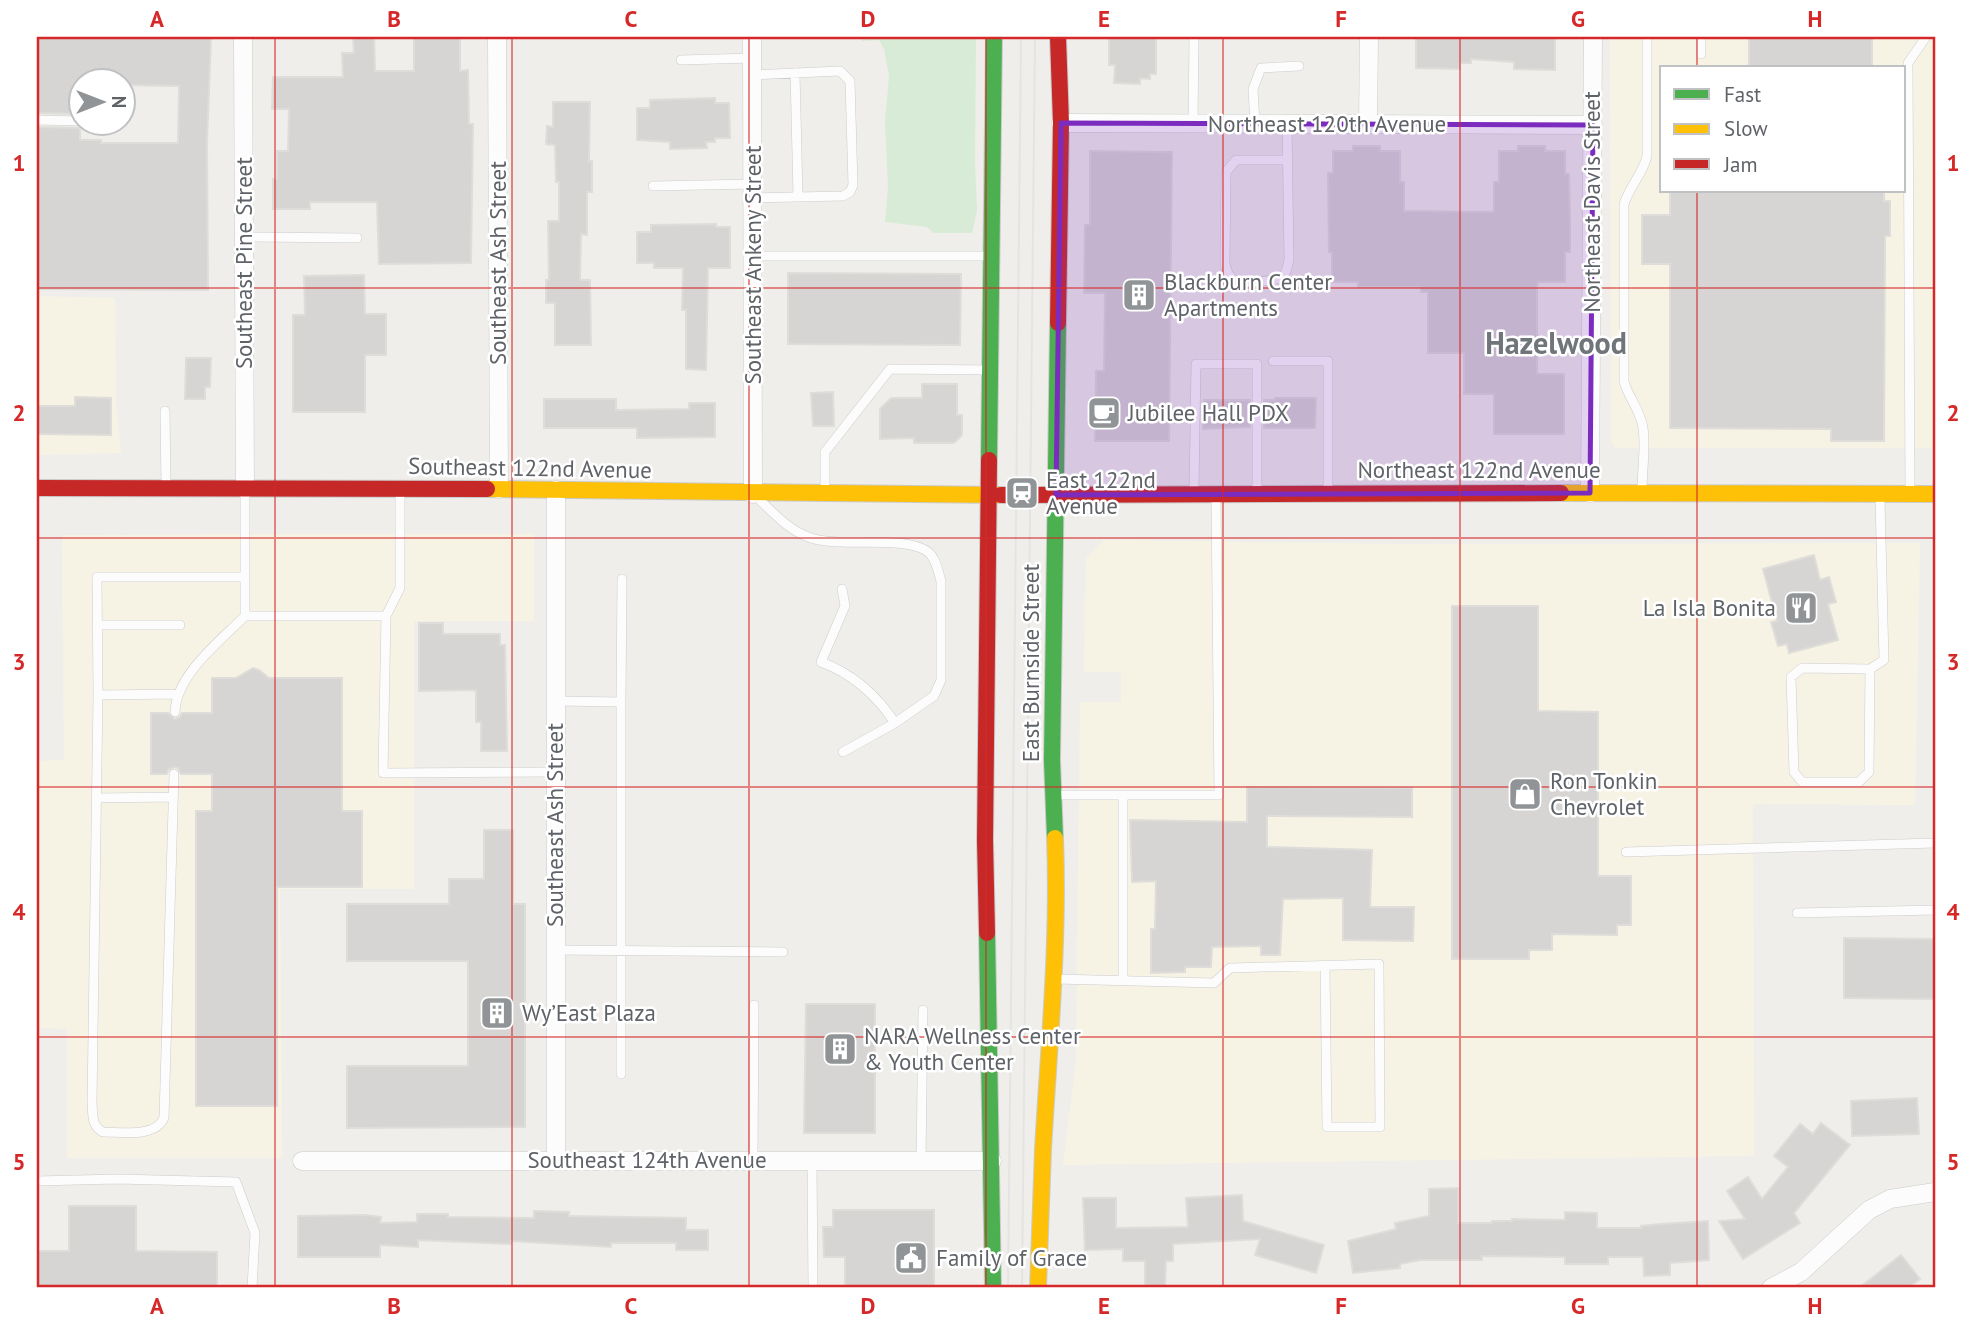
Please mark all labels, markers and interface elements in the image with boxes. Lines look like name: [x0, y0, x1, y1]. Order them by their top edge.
text: A: [150, 4, 164, 33]
text: B: [387, 4, 401, 33]
text: C: [625, 4, 638, 33]
text: D: [861, 4, 875, 33]
text: E: [1098, 4, 1110, 33]
text: F: [1335, 4, 1347, 33]
text: G: [1571, 4, 1585, 33]
text: H: [1808, 4, 1822, 33]
north arrow: [66, 66, 136, 136]
legend: [1660, 66, 1906, 192]
text: Fast: [1724, 81, 1761, 108]
street label: Northeast Davis Street: [1577, 91, 1606, 313]
text: N: [107, 96, 131, 108]
street label: Northeast 120th Avenue: [1208, 109, 1446, 138]
text: Slow: [1724, 115, 1768, 142]
street label: Southeast Ankeny Street: [738, 145, 767, 385]
text: 1: [12, 148, 26, 177]
text: 1: [1946, 148, 1960, 177]
text: Jam: [1723, 151, 1758, 178]
street label: Southeast Pine Street: [229, 157, 258, 369]
street label: Southeast Ash Street: [483, 161, 512, 365]
place label: Blackburn Center Apartments: [1164, 267, 1332, 322]
building icon: Blackburn Center Apartments: [1120, 276, 1158, 314]
district label: Hazelwood: [1485, 323, 1627, 362]
cafe icon: Jubilee Hall PDX: [1085, 394, 1123, 432]
text: 2: [12, 398, 26, 427]
place label: Jubilee Hall PDX: [1127, 398, 1289, 427]
text: 2: [1946, 398, 1960, 427]
street label: Southeast 122nd Avenue: [408, 451, 652, 484]
street label: Northeast 122nd Avenue: [1357, 455, 1601, 484]
place label: East 122nd Avenue: [1046, 465, 1156, 520]
station icon: East 122nd Avenue: [1003, 474, 1041, 512]
street label: East Burnside Street: [1016, 564, 1045, 762]
restaurant icon: La Isla Bonita: [1782, 589, 1820, 627]
place label: La Isla Bonita: [1643, 593, 1776, 622]
text: 3: [12, 647, 26, 676]
text: 3: [1946, 647, 1960, 676]
street label: Southeast Ash Street: [540, 723, 569, 927]
place label: Ron Tonkin Chevrolet: [1550, 766, 1657, 821]
shop icon: Ron Tonkin Chevrolet: [1506, 775, 1544, 813]
text: 4: [12, 897, 26, 926]
text: 4: [1946, 897, 1960, 926]
building icon: Wy’East Plaza: [478, 994, 516, 1032]
place label: Wy’East Plaza: [522, 998, 656, 1027]
place label: NARA Wellness Center & Youth Center: [864, 1021, 1081, 1076]
building icon: NARA Wellness Center & Youth Center: [821, 1030, 859, 1068]
street label: Southeast 124th Avenue: [527, 1145, 767, 1174]
text: 5: [12, 1147, 26, 1176]
text: 5: [1946, 1147, 1960, 1176]
public building icon: Family of Grace: [892, 1239, 930, 1277]
place label: Family of Grace: [936, 1243, 1087, 1272]
text: A: [150, 1291, 164, 1320]
text: B: [387, 1291, 401, 1320]
text: C: [625, 1291, 638, 1320]
text: D: [861, 1291, 875, 1320]
text: E: [1098, 1291, 1110, 1320]
text: F: [1335, 1291, 1347, 1320]
text: G: [1571, 1291, 1585, 1320]
text: H: [1808, 1291, 1822, 1320]

